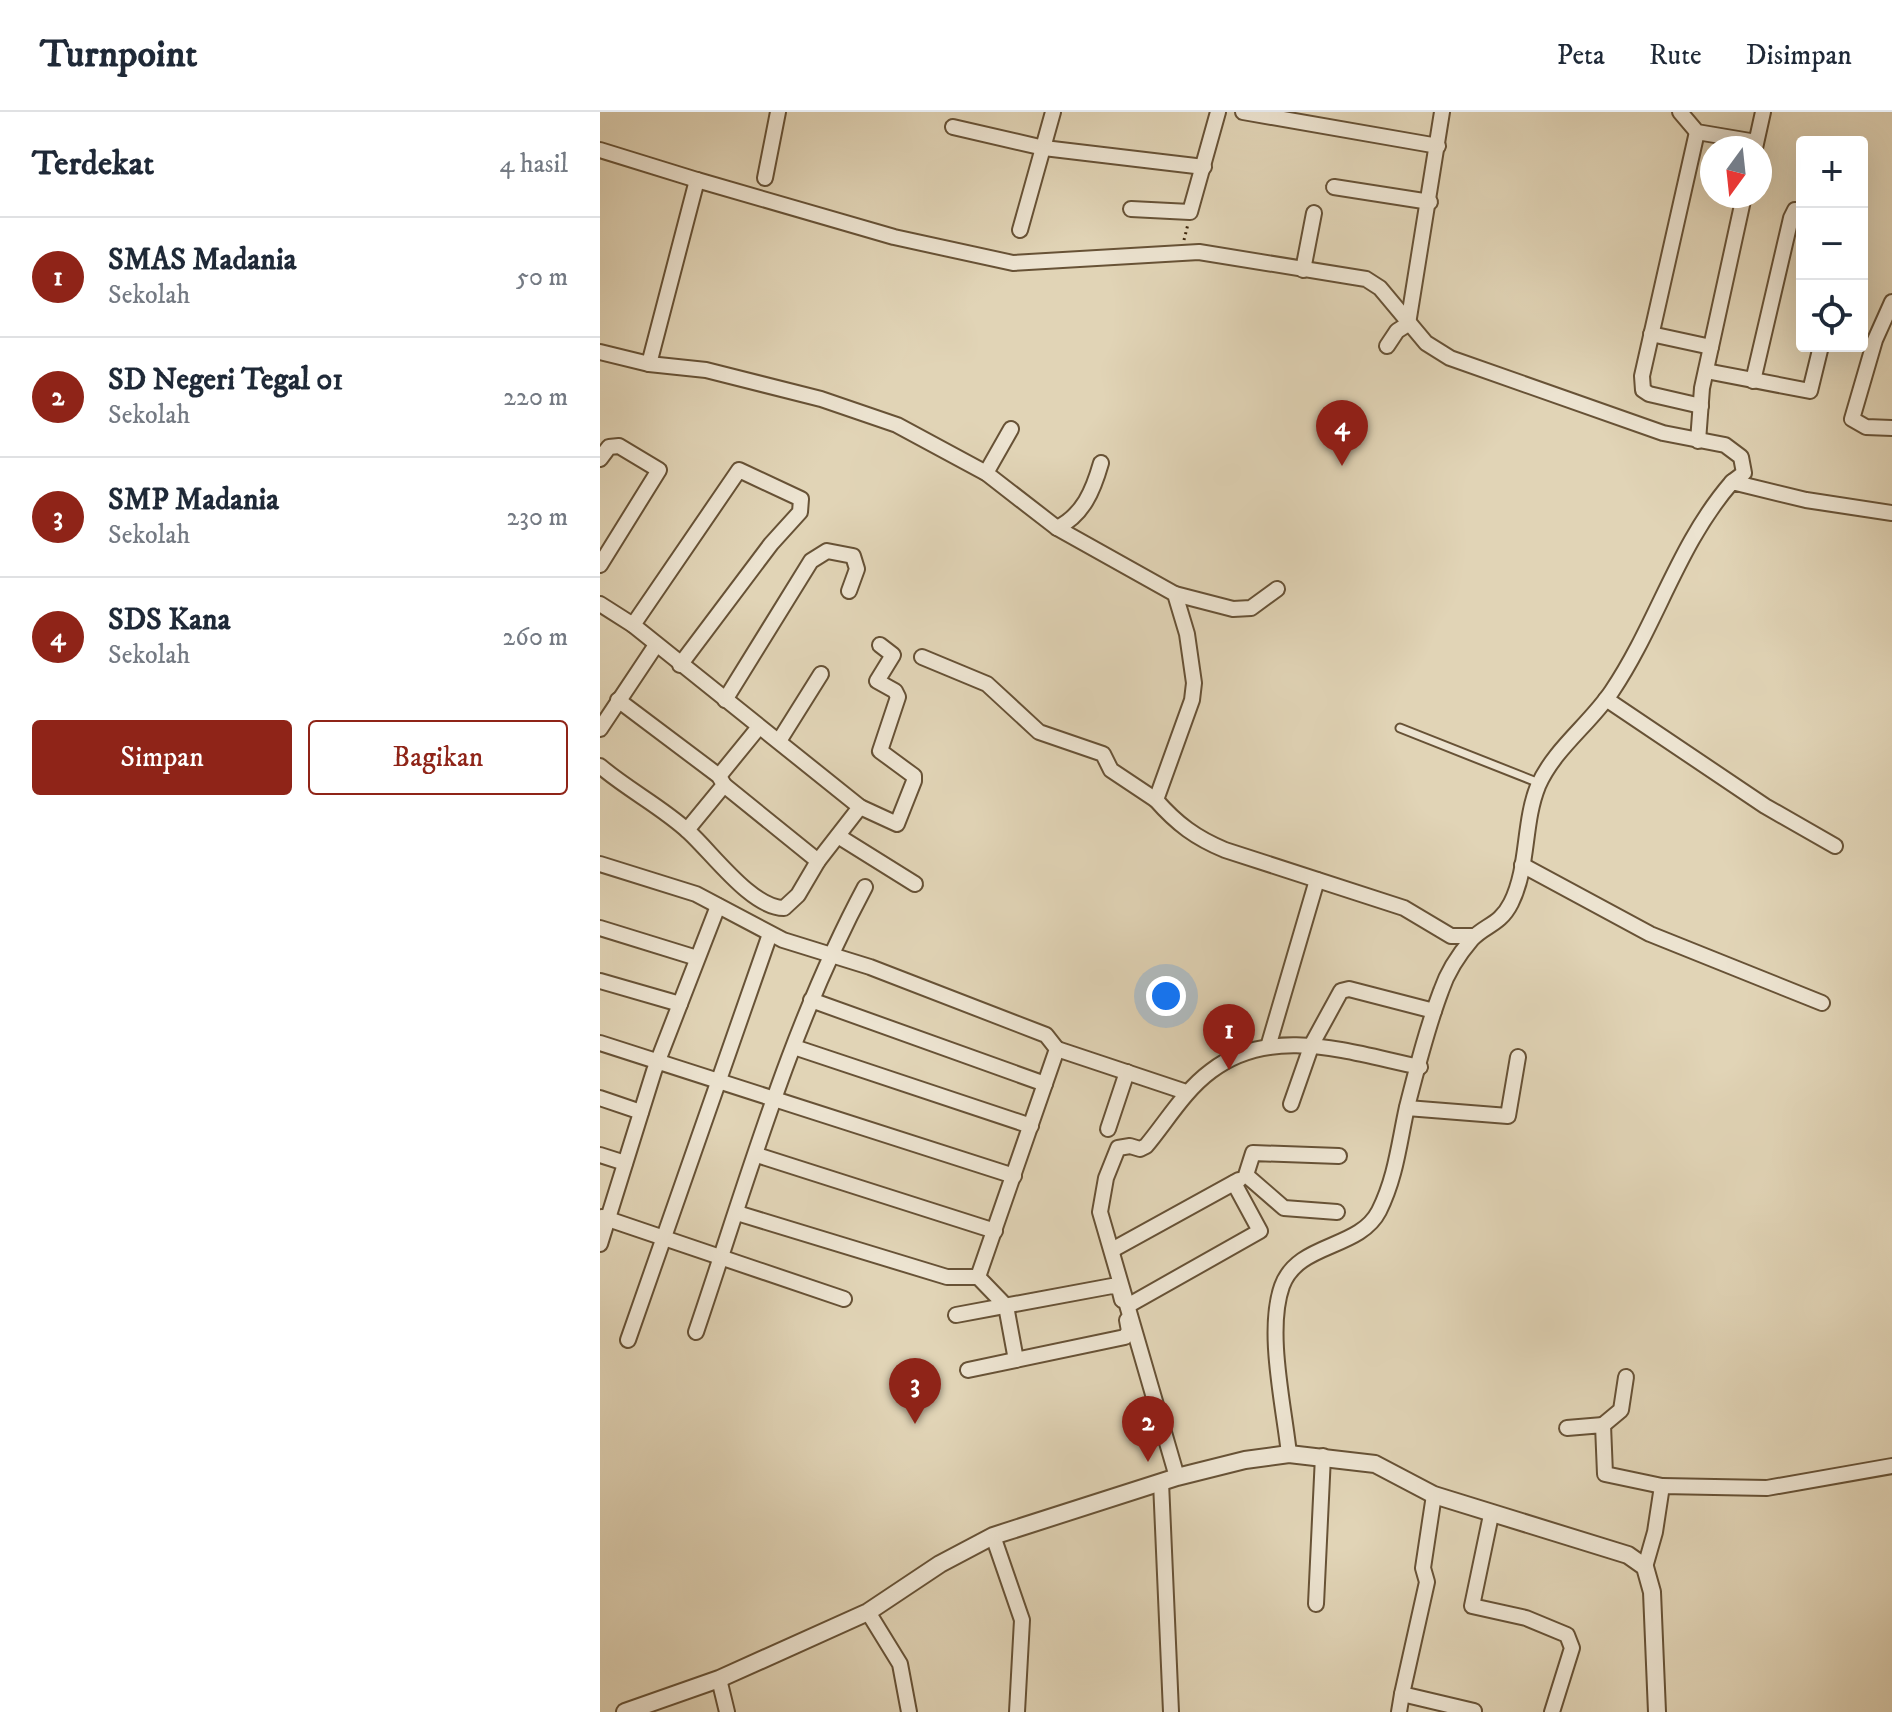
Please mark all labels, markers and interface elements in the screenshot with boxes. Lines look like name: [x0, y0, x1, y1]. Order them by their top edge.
text: Turnpoint: [40, 31, 198, 79]
text: Peta: [1557, 38, 1605, 73]
text: Rute: [1649, 38, 1702, 73]
text: Disimpan: [1746, 38, 1852, 73]
north arrow: [1700, 136, 1772, 208]
map controls: [1796, 136, 1868, 352]
button: +: [1796, 136, 1868, 208]
text: Terdekat: [32, 143, 154, 185]
text: 4 hasil: [500, 148, 568, 181]
button: −: [1796, 208, 1868, 280]
text: SMAS Madania: [108, 242, 296, 279]
text: 1: [53, 261, 63, 294]
text: 50 m: [516, 261, 568, 294]
text: Sekolah: [108, 279, 190, 312]
button: locate: [1796, 280, 1868, 352]
text: SD Negeri Tegal 01: [108, 362, 343, 399]
text: 2: [52, 381, 64, 414]
text: 220 m: [503, 381, 568, 414]
text: Sekolah: [108, 399, 190, 432]
pin: 4: [1316, 400, 1368, 466]
text: SMP Madania: [108, 482, 279, 519]
text: 3: [53, 501, 63, 534]
text: 230 m: [506, 501, 568, 534]
text: Sekolah: [108, 519, 190, 552]
text: SDS Kana: [108, 602, 231, 639]
text: 4: [51, 621, 65, 654]
text: 260 m: [503, 621, 568, 654]
text: Sekolah: [108, 639, 190, 672]
button: Simpan: [32, 720, 292, 795]
button: Bagikan: [308, 720, 568, 795]
your location: [1146, 976, 1186, 1016]
pin: 1: [1203, 1004, 1255, 1070]
pin: 3: [889, 1358, 941, 1424]
pin: 2: [1122, 1396, 1174, 1462]

